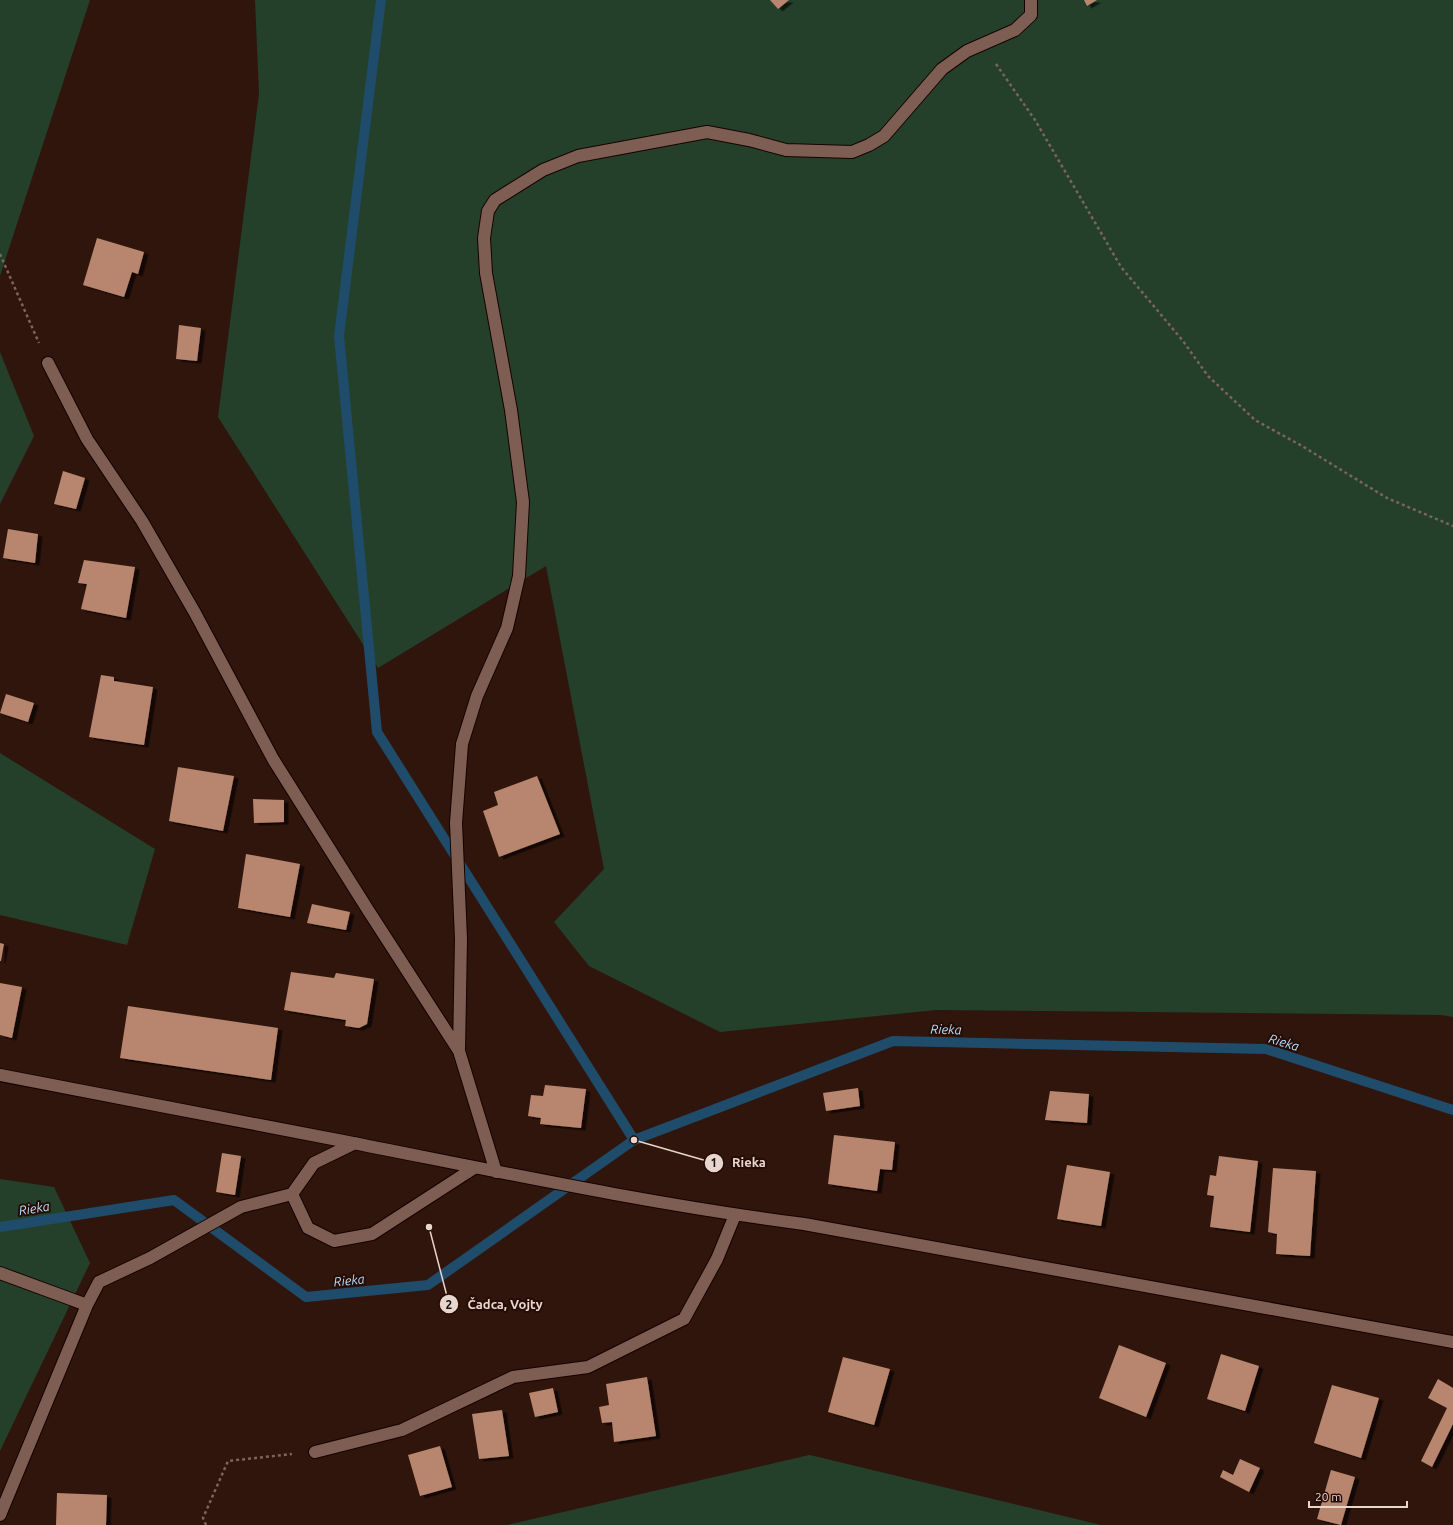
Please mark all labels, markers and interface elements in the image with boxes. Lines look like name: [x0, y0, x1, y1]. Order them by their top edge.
water label: Rieka: [930, 1022, 962, 1036]
water label: Rieka: [1267, 1031, 1301, 1053]
callout: Rieka: [704, 1150, 774, 1175]
text: Rieka: [732, 1155, 766, 1169]
text: 1: [711, 1156, 717, 1169]
water label: Rieka: [18, 1199, 50, 1217]
water label: Rieka: [333, 1271, 365, 1289]
callout: Čadca, Vojty: [439, 1292, 550, 1317]
text: Čadca, Vojty: [467, 1296, 543, 1311]
text: 2: [446, 1298, 453, 1311]
scale bar: [1309, 1483, 1407, 1509]
text: 20 m: [1315, 1490, 1342, 1503]

